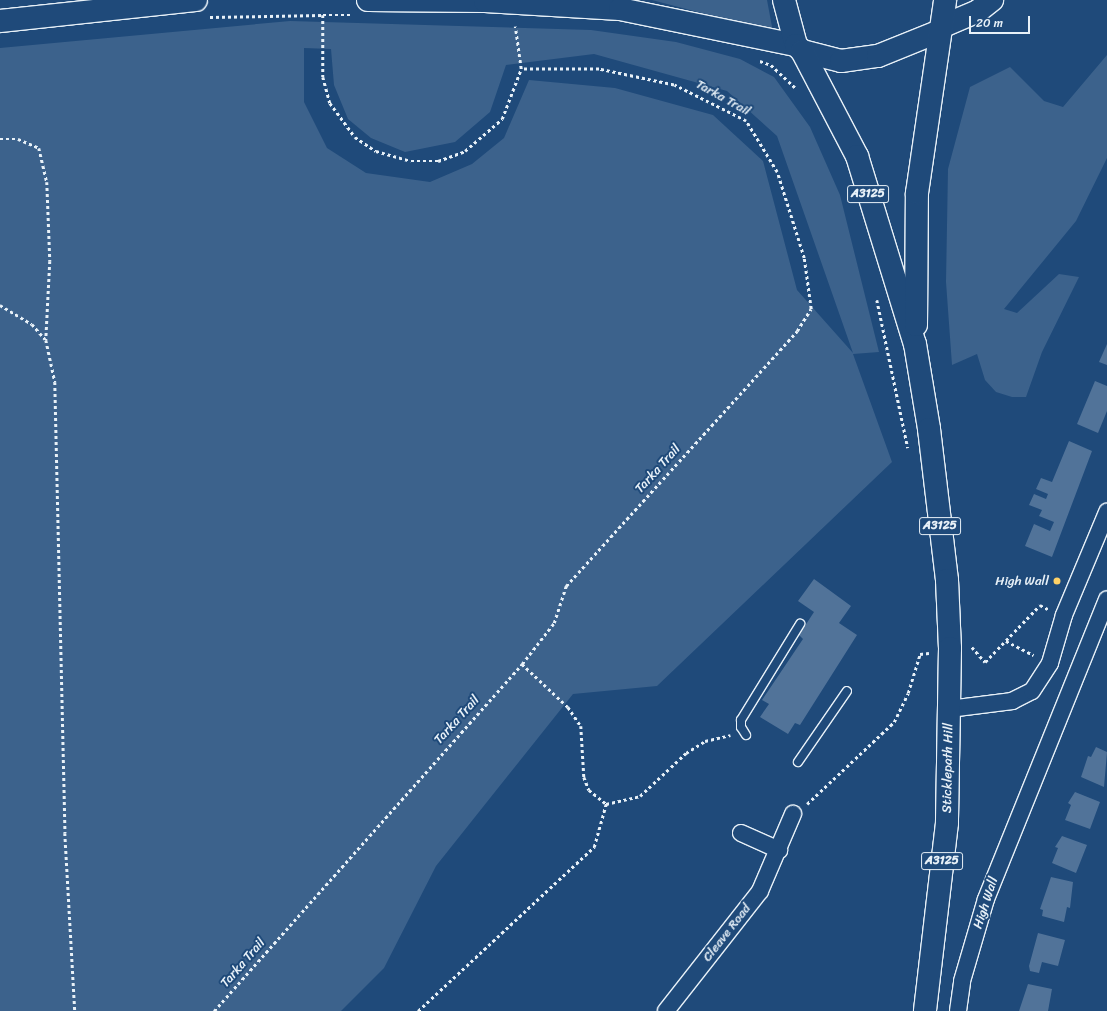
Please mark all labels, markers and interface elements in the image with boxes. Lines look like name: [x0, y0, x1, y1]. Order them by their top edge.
scale bar: [971, 8, 1032, 34]
text: 20 m: [976, 12, 1003, 34]
street label: Tarka Trail: [693, 77, 753, 119]
road number: A3125: [847, 184, 889, 204]
street label: Tarka Trail: [632, 442, 684, 496]
road number: A3125: [919, 516, 961, 536]
place label: High Wall: [995, 573, 1049, 589]
marker: High Wall: [1052, 576, 1062, 586]
street label: Tarka Trail: [431, 693, 483, 747]
street label: Sticklepath Hill: [939, 723, 957, 813]
road number: A3125: [921, 851, 963, 871]
street label: High Wall: [970, 875, 1002, 931]
street label: Cleave Road: [700, 901, 754, 965]
street label: Tarka Trail: [217, 935, 269, 991]

